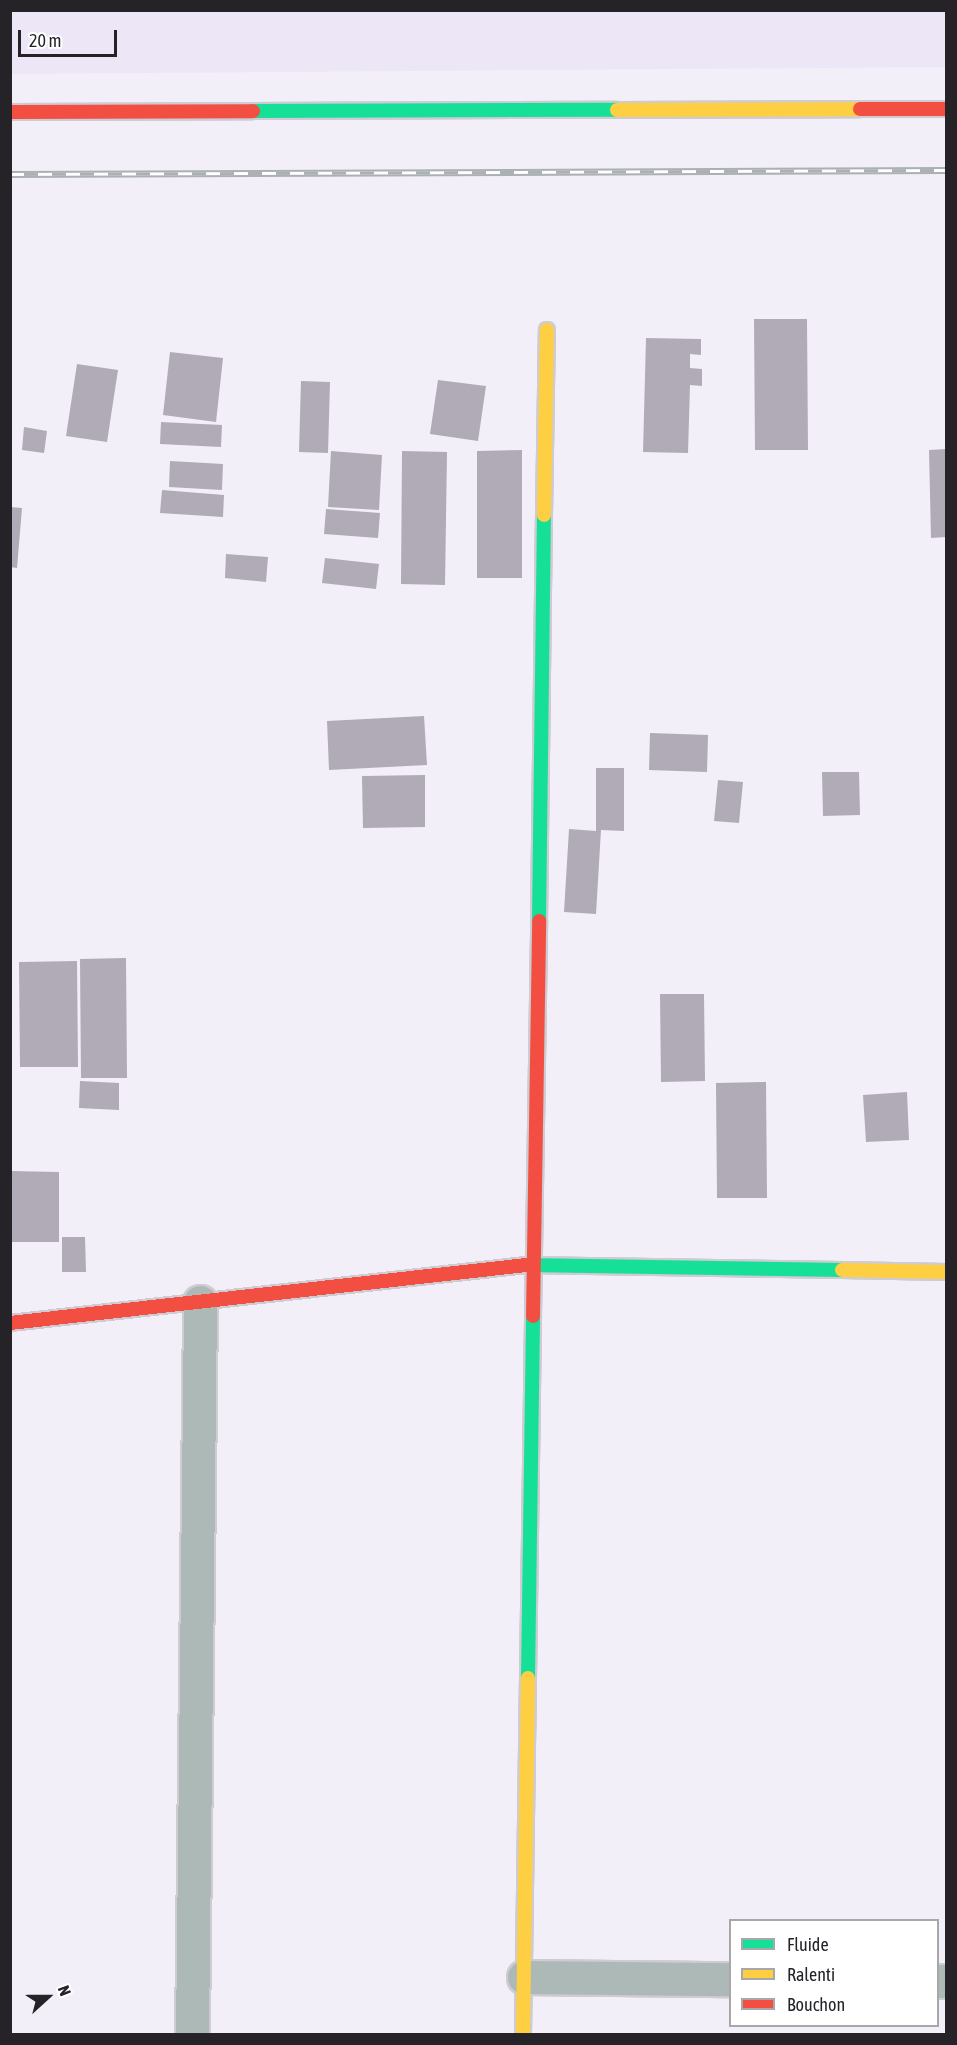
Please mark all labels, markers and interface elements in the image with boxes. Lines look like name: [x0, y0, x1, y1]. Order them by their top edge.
scale bar: [21, 18, 120, 56]
text: 20 m: [29, 30, 61, 51]
legend: [729, 1919, 939, 2027]
text: Fluide: [787, 1934, 829, 1955]
text: Ralenti: [787, 1964, 835, 1985]
north arrow: [18, 1967, 78, 2027]
text: N: [55, 1983, 75, 1998]
text: Bouchon: [787, 1994, 845, 2015]

